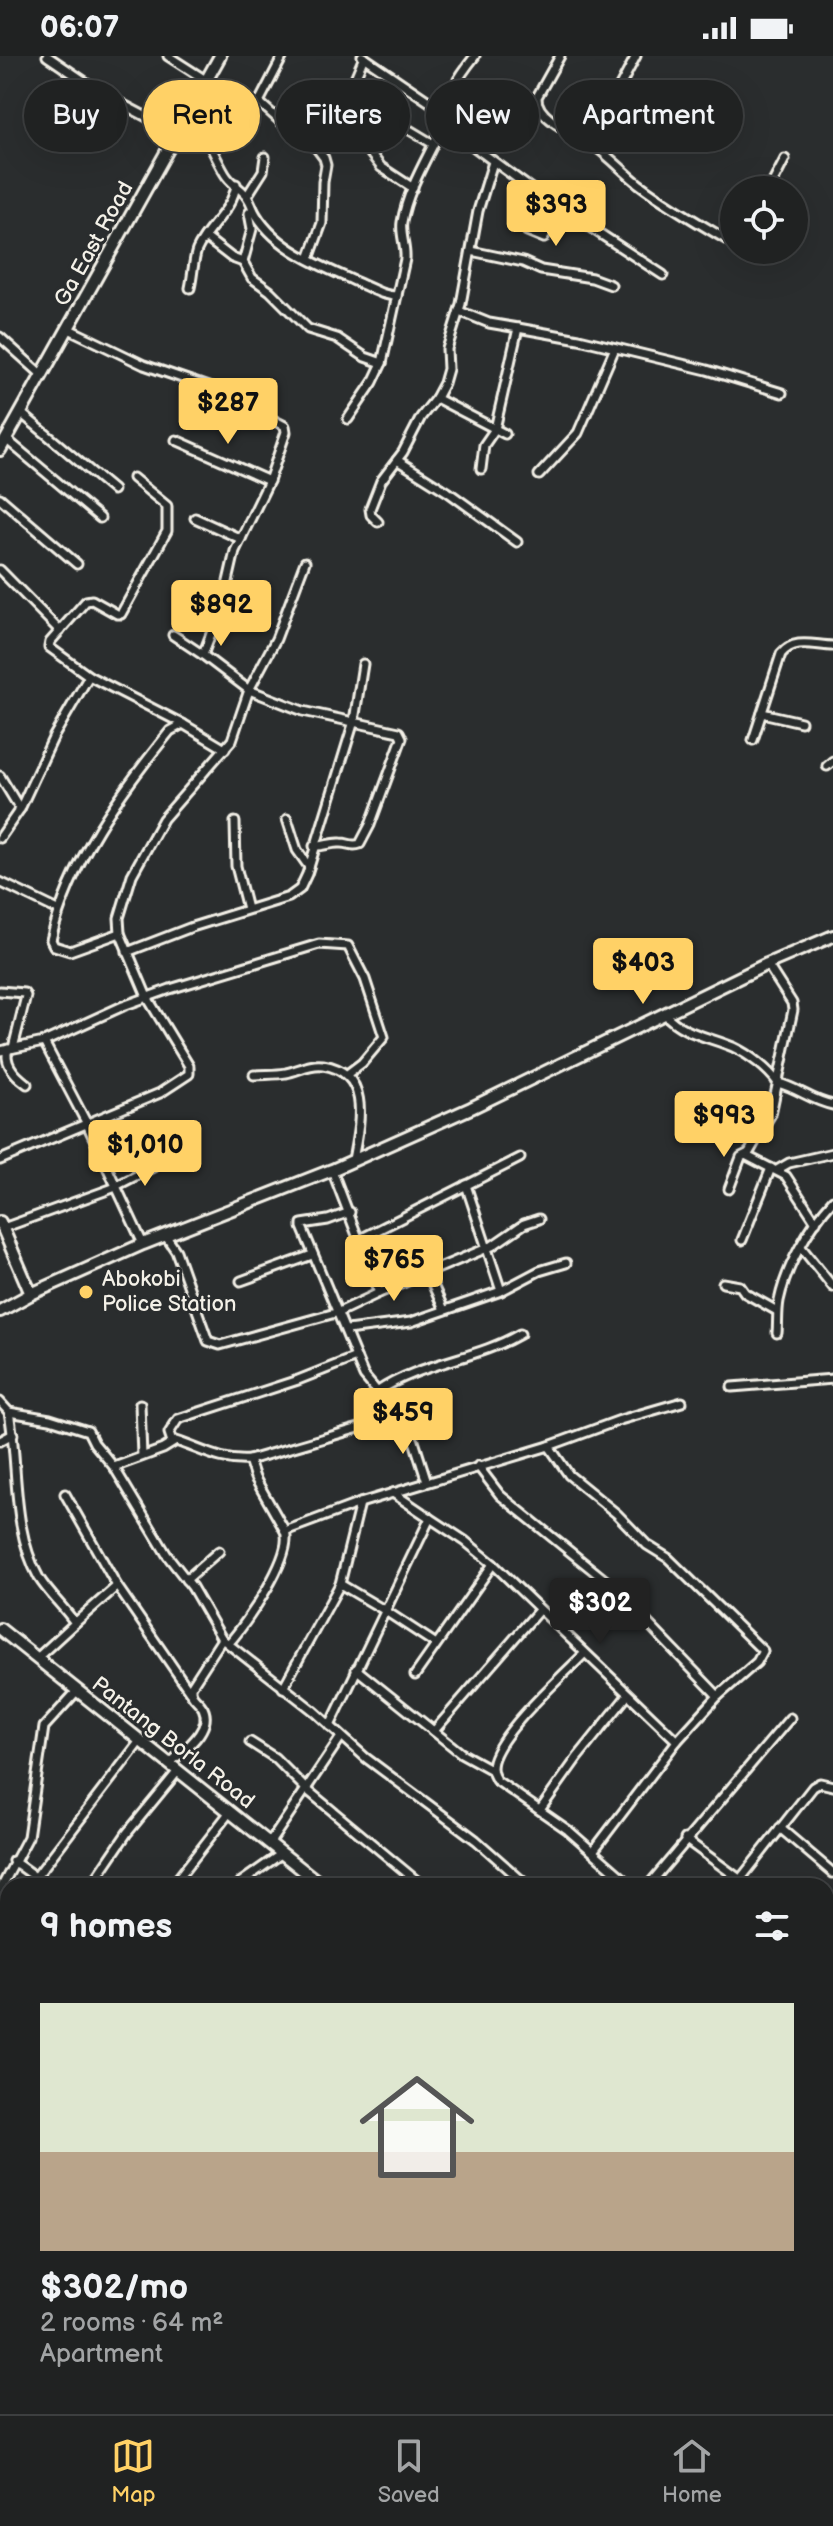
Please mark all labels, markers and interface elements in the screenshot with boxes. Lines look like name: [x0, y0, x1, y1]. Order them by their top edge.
text: 06:07: [40, 10, 119, 46]
chip: Buy: [24, 80, 127, 152]
chip: Rent: [143, 80, 260, 152]
chip: Filters: [276, 80, 410, 152]
chip: New: [426, 80, 539, 152]
chip: Apartment: [555, 80, 743, 152]
map controls: [720, 176, 808, 264]
button: locate: [720, 176, 808, 264]
street label: Ga East Road: [49, 177, 139, 311]
pin: $393: [509, 180, 603, 248]
text: $393: [525, 190, 587, 221]
pin: $287: [181, 378, 275, 446]
text: $287: [197, 388, 259, 419]
pin: $892: [174, 580, 268, 648]
text: $892: [189, 590, 253, 621]
pin: $403: [596, 938, 690, 1006]
text: $403: [611, 948, 675, 979]
pin: $993: [677, 1091, 771, 1159]
text: $993: [693, 1101, 755, 1132]
pin: $1,010: [80, 1120, 210, 1188]
text: $1,010: [106, 1130, 184, 1161]
pin: $765: [347, 1235, 441, 1303]
text: $765: [363, 1245, 425, 1276]
place label: Abokobi Police Station: [102, 1266, 236, 1318]
marker: Abokobi Police Station: [77, 1283, 95, 1301]
pin: $459: [356, 1388, 450, 1456]
text: $459: [372, 1398, 434, 1429]
pin: $302: [553, 1578, 647, 1646]
text: $302: [568, 1588, 632, 1619]
street label: Pantang Borla Road: [86, 1671, 260, 1815]
icon: filters: [750, 1904, 794, 1948]
text: 9 homes: [40, 1906, 172, 1947]
icon: home: [345, 2055, 489, 2199]
text: $302/mo: [40, 2267, 188, 2308]
text: 2 rooms · 64 m²: [40, 2308, 224, 2339]
text: Apartment: [40, 2339, 163, 2370]
tab: Map: [111, 2434, 155, 2509]
tab: Saved: [378, 2434, 440, 2509]
tab: Home: [662, 2434, 722, 2509]

